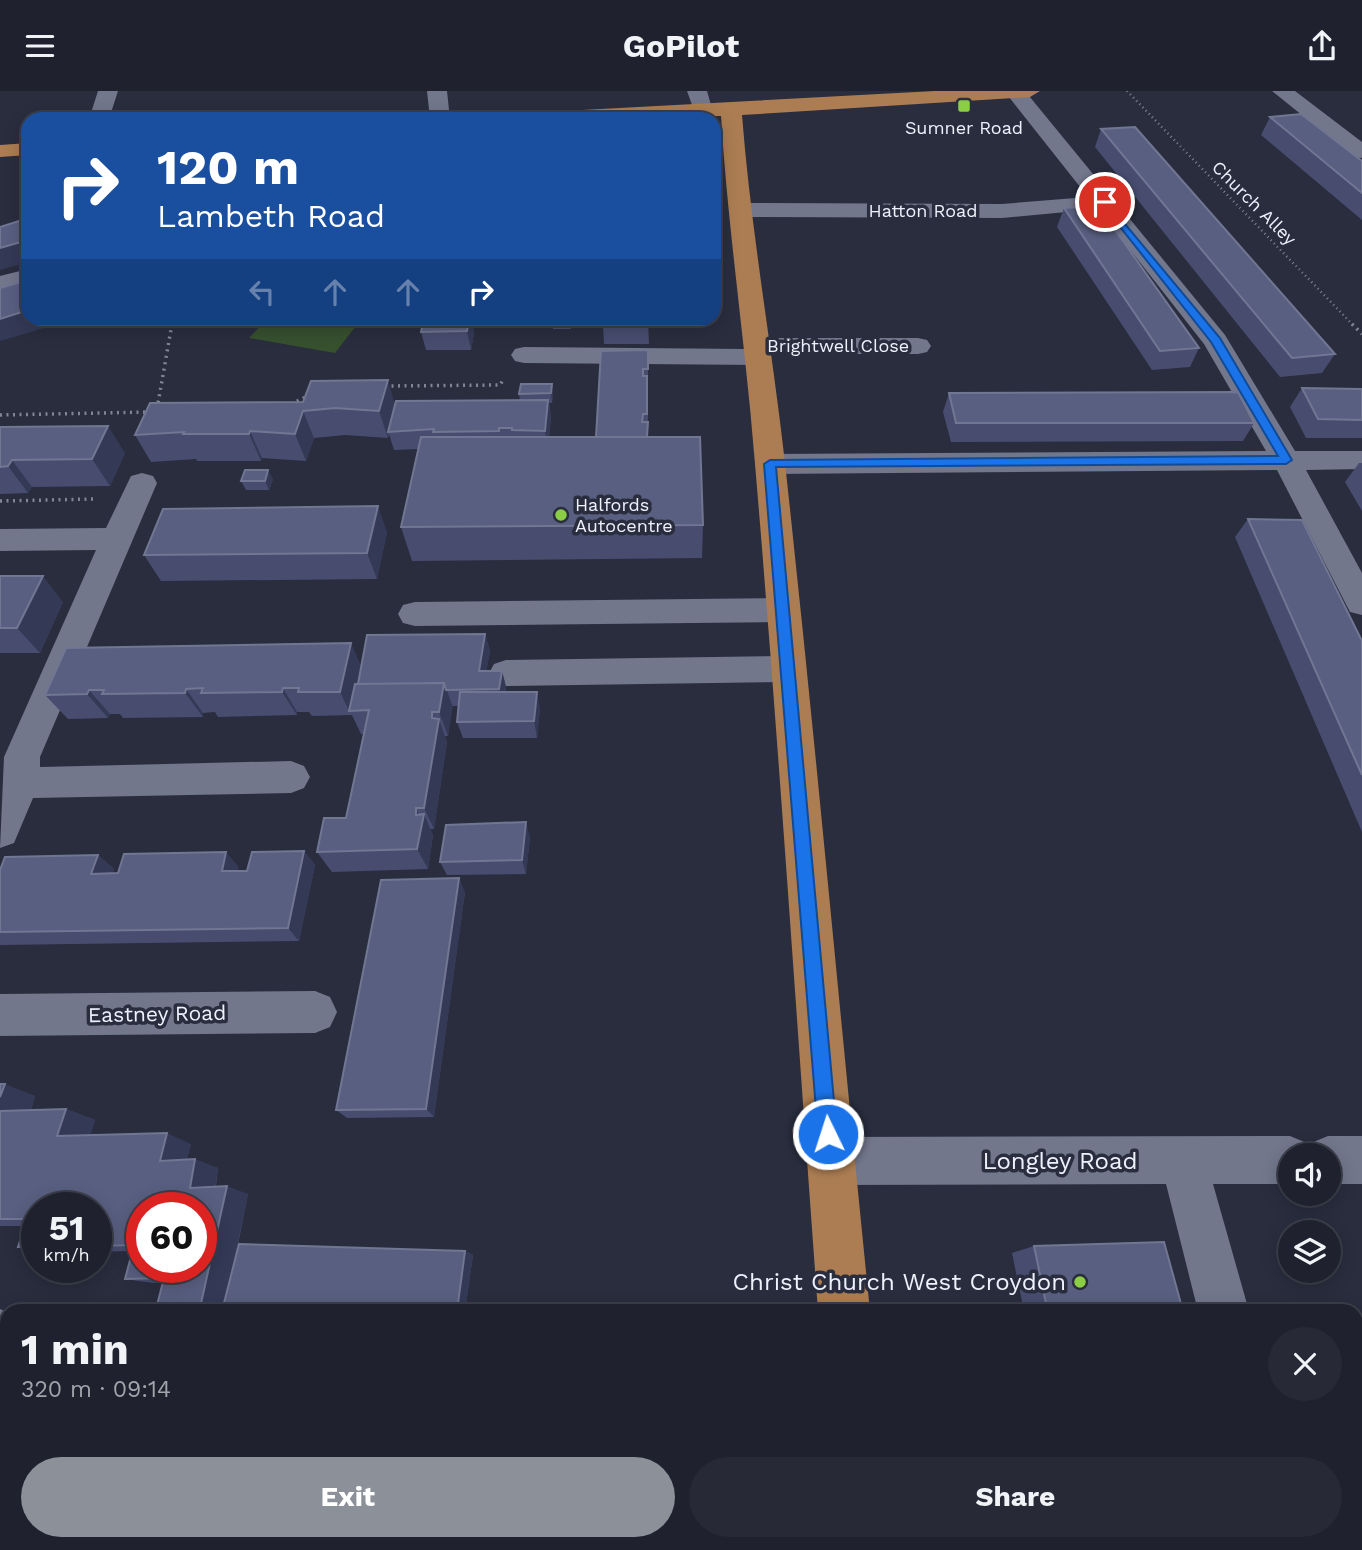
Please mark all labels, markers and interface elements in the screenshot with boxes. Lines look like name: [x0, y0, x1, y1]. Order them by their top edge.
icon: menu: [21, 27, 59, 65]
text: GoPilot: [623, 27, 739, 65]
icon: share: [1303, 27, 1341, 65]
marker: Sumner Road: [956, 98, 972, 114]
place label: Sumner Road: [905, 117, 1023, 138]
text: 120 m: [157, 138, 299, 196]
icon: right: [42, 140, 133, 231]
street label: Church Alley: [1208, 156, 1301, 250]
pin: [1075, 172, 1135, 232]
icon: arrive: [1086, 183, 1124, 221]
text: Lambeth Road: [157, 197, 385, 235]
street label: Hatton Road: [869, 200, 977, 221]
icon: left: [243, 273, 281, 311]
icon: ahead: [316, 273, 354, 311]
icon: ahead: [389, 273, 427, 311]
icon: right: [462, 273, 500, 311]
street label: Brightwell Close: [767, 335, 909, 356]
place label: Halfords Autocentre: [575, 494, 673, 536]
marker: Halfords Autocentre: [553, 507, 569, 523]
street label: Eastney Road: [88, 1000, 226, 1027]
position arrow: [791, 1097, 865, 1171]
map controls: [1278, 1143, 1341, 1283]
button: sound: [1278, 1143, 1341, 1206]
street label: Longley Road: [982, 1147, 1138, 1175]
speed limit sign: 60: [126, 1192, 217, 1283]
text: 51: [49, 1207, 84, 1249]
button: layers: [1278, 1220, 1341, 1283]
text: km/h: [43, 1244, 90, 1265]
place label: Christ Church West Croydon: [733, 1268, 1066, 1296]
marker: Christ Church West Croydon: [1072, 1274, 1088, 1290]
text: 1 min: [21, 1325, 129, 1374]
button: close: [1268, 1327, 1342, 1401]
text: 320 m · 09:14: [21, 1376, 171, 1403]
button: Exit: [21, 1457, 675, 1537]
button: Share: [689, 1457, 1342, 1537]

